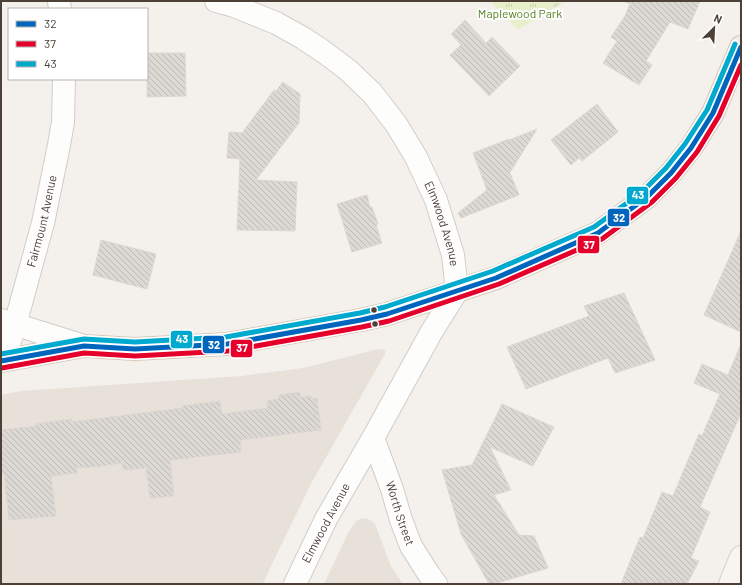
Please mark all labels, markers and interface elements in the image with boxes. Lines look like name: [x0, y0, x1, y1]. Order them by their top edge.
park label: Maplewood Park: [478, 6, 562, 20]
legend: [8, 8, 148, 80]
north arrow: [694, 8, 734, 48]
text: N: [712, 11, 724, 26]
text: 32: [44, 16, 57, 30]
text: 37: [44, 36, 56, 50]
text: 43: [44, 56, 57, 70]
street label: Fairmount Avenue: [23, 174, 59, 269]
street label: Elmwood Avenue: [422, 179, 462, 267]
line badge: 43: [626, 186, 649, 205]
text: 43: [632, 188, 644, 201]
line badge: 32: [607, 208, 630, 227]
text: 32: [613, 211, 625, 224]
line badge: 37: [577, 235, 600, 254]
text: 37: [583, 238, 595, 251]
unlabelled marker: [369, 305, 379, 315]
unlabelled marker: [370, 319, 380, 329]
line badge: 43: [170, 330, 193, 349]
text: 43: [176, 332, 188, 345]
line badge: 32: [202, 335, 225, 354]
text: 32: [208, 338, 220, 351]
line badge: 37: [230, 339, 253, 358]
text: 37: [236, 341, 248, 354]
street label: Worth Street: [384, 479, 418, 547]
street label: Elmwood Avenue: [298, 480, 352, 565]

